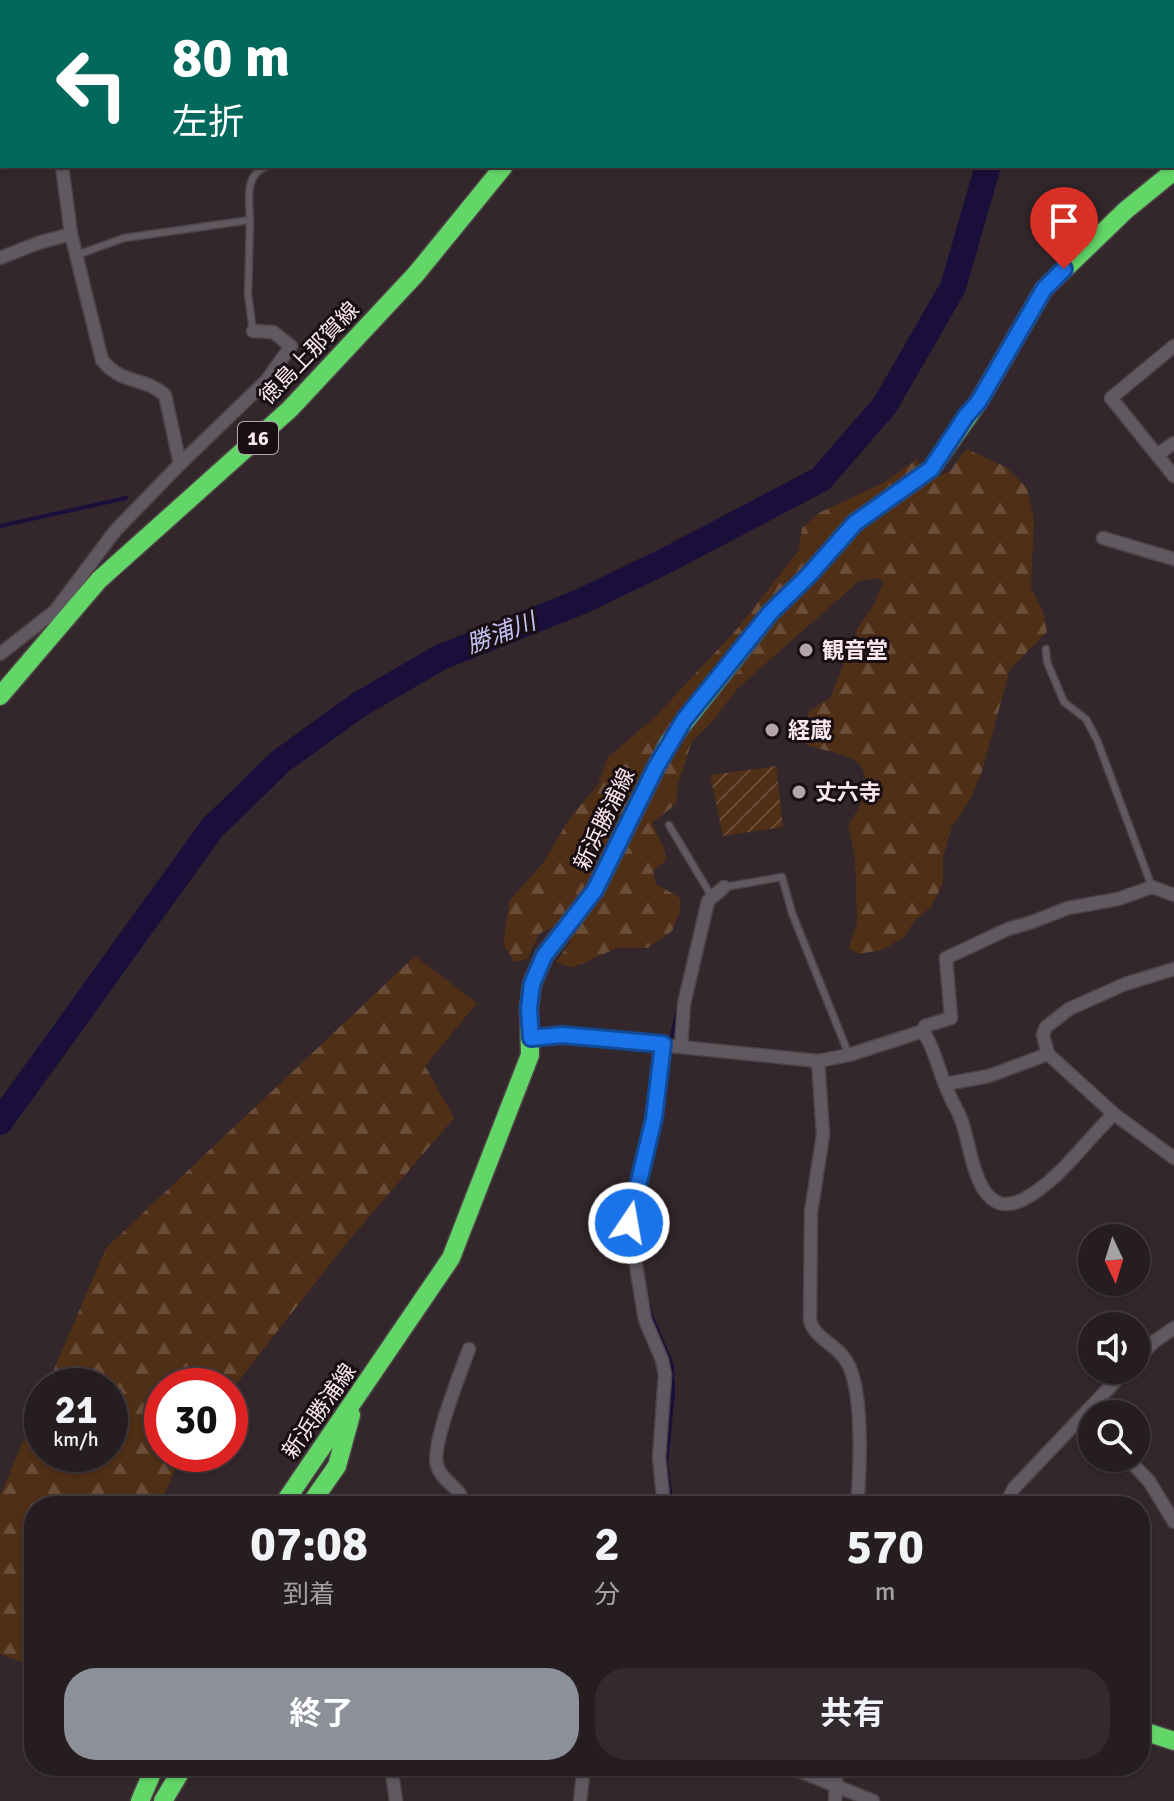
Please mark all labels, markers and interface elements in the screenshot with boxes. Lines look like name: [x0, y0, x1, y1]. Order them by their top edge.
text: 80 m: [172, 23, 290, 92]
icon: left: [40, 32, 144, 136]
text: 左折: [172, 100, 244, 145]
pin: [1030, 187, 1098, 269]
icon: arrive: [1042, 199, 1086, 243]
street label: 徳島上那賀線: [253, 296, 365, 410]
road number: 16: [238, 422, 278, 454]
water label: 勝浦川: [462, 605, 543, 660]
place label: 観音堂: [822, 637, 888, 664]
marker: 観音堂: [797, 641, 815, 659]
place label: 経蔵: [788, 717, 832, 744]
marker: 経蔵: [763, 721, 781, 739]
street label: 新浜勝浦線: [568, 764, 640, 874]
place label: 丈六寺: [815, 779, 881, 806]
marker: 丈六寺: [790, 783, 808, 801]
position arrow: [587, 1181, 671, 1265]
north arrow: [1078, 1224, 1150, 1296]
map controls: [1078, 1224, 1150, 1472]
button: sound: [1078, 1312, 1150, 1384]
street label: 新浜勝浦線: [276, 1358, 362, 1464]
speed limit sign: 30: [144, 1368, 248, 1472]
text: 21: [54, 1385, 98, 1435]
button: search: [1078, 1400, 1150, 1472]
text: km/h: [53, 1427, 99, 1452]
text: 07:08: [250, 1515, 368, 1574]
text: 2: [594, 1515, 620, 1574]
text: 570: [846, 1518, 924, 1577]
text: m: [875, 1576, 895, 1608]
text: 到着: [283, 1579, 335, 1611]
text: 分: [594, 1579, 620, 1611]
button: 終了: [64, 1668, 579, 1760]
button: 共有: [595, 1668, 1110, 1760]

